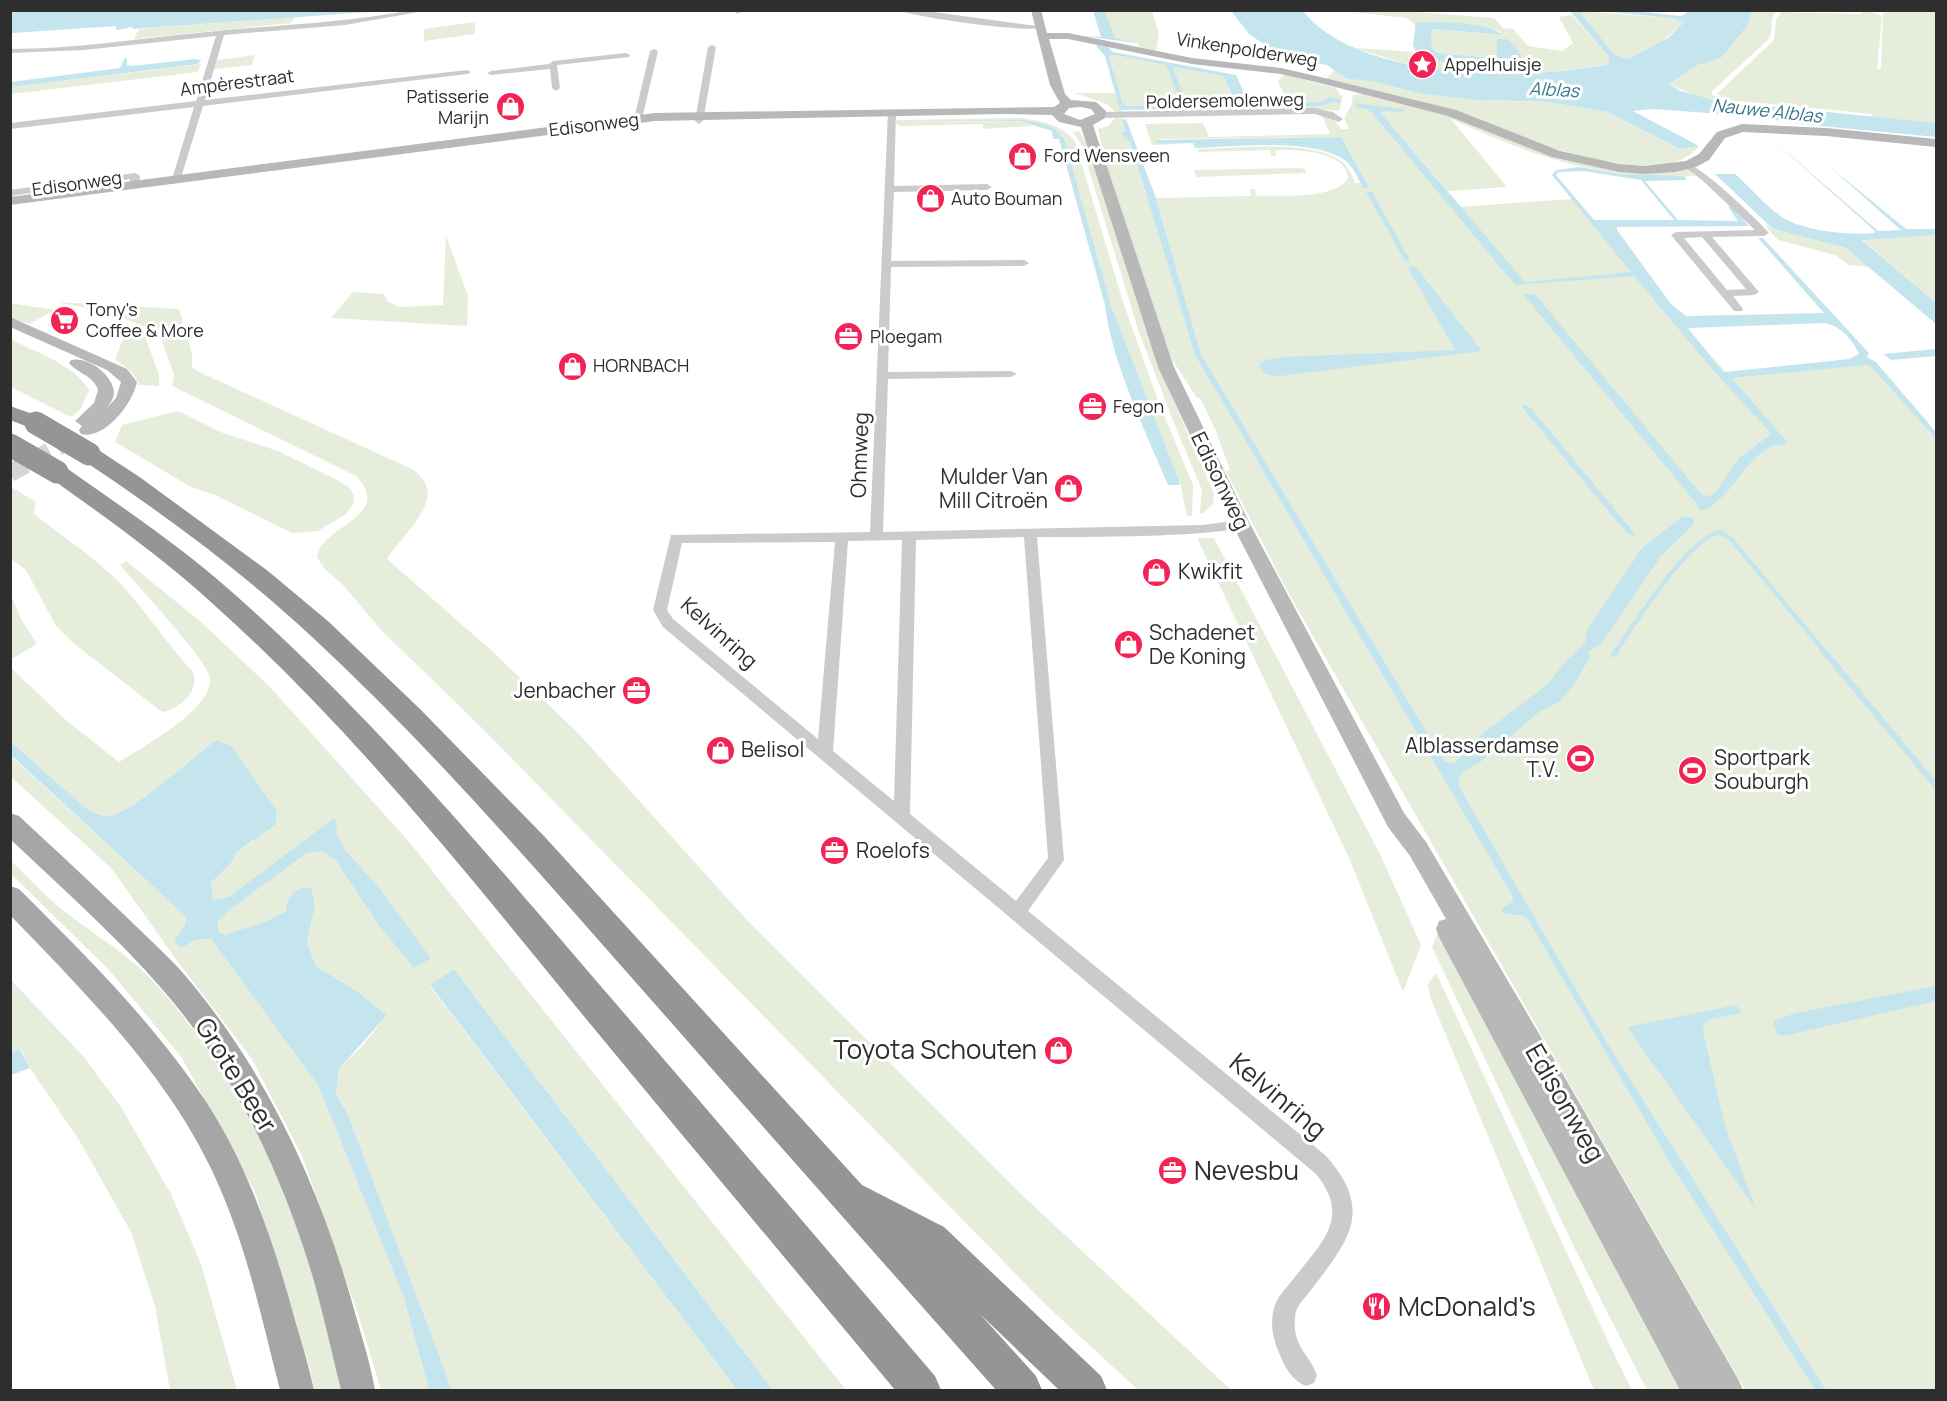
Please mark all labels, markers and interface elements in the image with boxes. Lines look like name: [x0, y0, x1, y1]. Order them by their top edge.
street label: Vinkenpolderweg: [1175, 26, 1320, 72]
place icon: Appelhuisje: [1407, 49, 1439, 81]
place label: Appelhuisje: [1444, 52, 1542, 76]
street label: Ampèrestraat: [179, 63, 295, 101]
water label: Alblas: [1528, 76, 1581, 102]
place label: Patisserie Marijn: [407, 84, 489, 129]
street label: Poldersemolenweg: [1146, 87, 1304, 113]
shop icon: Patisserie Marijn: [494, 91, 526, 123]
water label: Nauwe Alblas: [1711, 92, 1825, 128]
street label: Edisonweg: [547, 107, 640, 141]
shop icon: Ford Wensveen: [1007, 140, 1039, 172]
place label: Ford Wensveen: [1044, 143, 1170, 167]
street label: Edisonweg: [30, 165, 123, 201]
shop icon: Auto Bouman: [914, 183, 946, 215]
place label: Auto Bouman: [951, 186, 1063, 210]
place label: Tony's Coffee & More: [86, 297, 204, 342]
supermarket icon: Tony's Coffee & More: [49, 304, 81, 336]
office icon: Ploegam: [833, 321, 865, 353]
place label: Ploegam: [870, 324, 942, 348]
shop icon: HORNBACH: [556, 350, 588, 382]
place label: HORNBACH: [593, 353, 689, 377]
office icon: Fegon: [1076, 391, 1108, 423]
place label: Fegon: [1113, 394, 1164, 418]
street label: Ohmweg: [844, 412, 874, 498]
street label: Edisonweg: [1185, 427, 1257, 534]
place label: Mulder Van Mill Citroën: [939, 462, 1048, 514]
shop icon: Mulder Van Mill Citroën: [1053, 473, 1085, 505]
shop icon: Kwikfit: [1141, 556, 1173, 588]
place label: Kwikfit: [1178, 557, 1243, 585]
street label: Kelvinring: [675, 590, 764, 674]
place label: Schadenet De Koning: [1149, 618, 1255, 670]
shop icon: Schadenet De Koning: [1112, 629, 1144, 661]
office icon: Jenbacher: [621, 675, 653, 707]
place label: Jenbacher: [514, 676, 616, 704]
place label: Alblasserdamse T.V.: [1405, 731, 1559, 783]
shop icon: Belisol: [704, 734, 736, 766]
place label: Belisol: [741, 735, 804, 763]
sports icon: Alblasserdamse T.V.: [1564, 742, 1596, 774]
place label: Sportpark Souburgh: [1714, 743, 1810, 795]
sports icon: Sportpark Souburgh: [1677, 754, 1709, 786]
office icon: Roelofs: [819, 835, 851, 867]
place label: Roelofs: [856, 836, 930, 864]
street label: Grote Beer: [187, 1010, 286, 1139]
place label: Toyota Schouten: [833, 1031, 1037, 1067]
shop icon: Toyota Schouten: [1042, 1034, 1074, 1066]
street label: Edisonweg: [1518, 1037, 1614, 1168]
street label: Kelvinring: [1222, 1044, 1335, 1147]
place label: Nevesbu: [1194, 1152, 1299, 1188]
office icon: Nevesbu: [1157, 1155, 1189, 1187]
place label: McDonald's: [1398, 1288, 1536, 1324]
restaurant icon: McDonald's: [1361, 1291, 1393, 1323]

